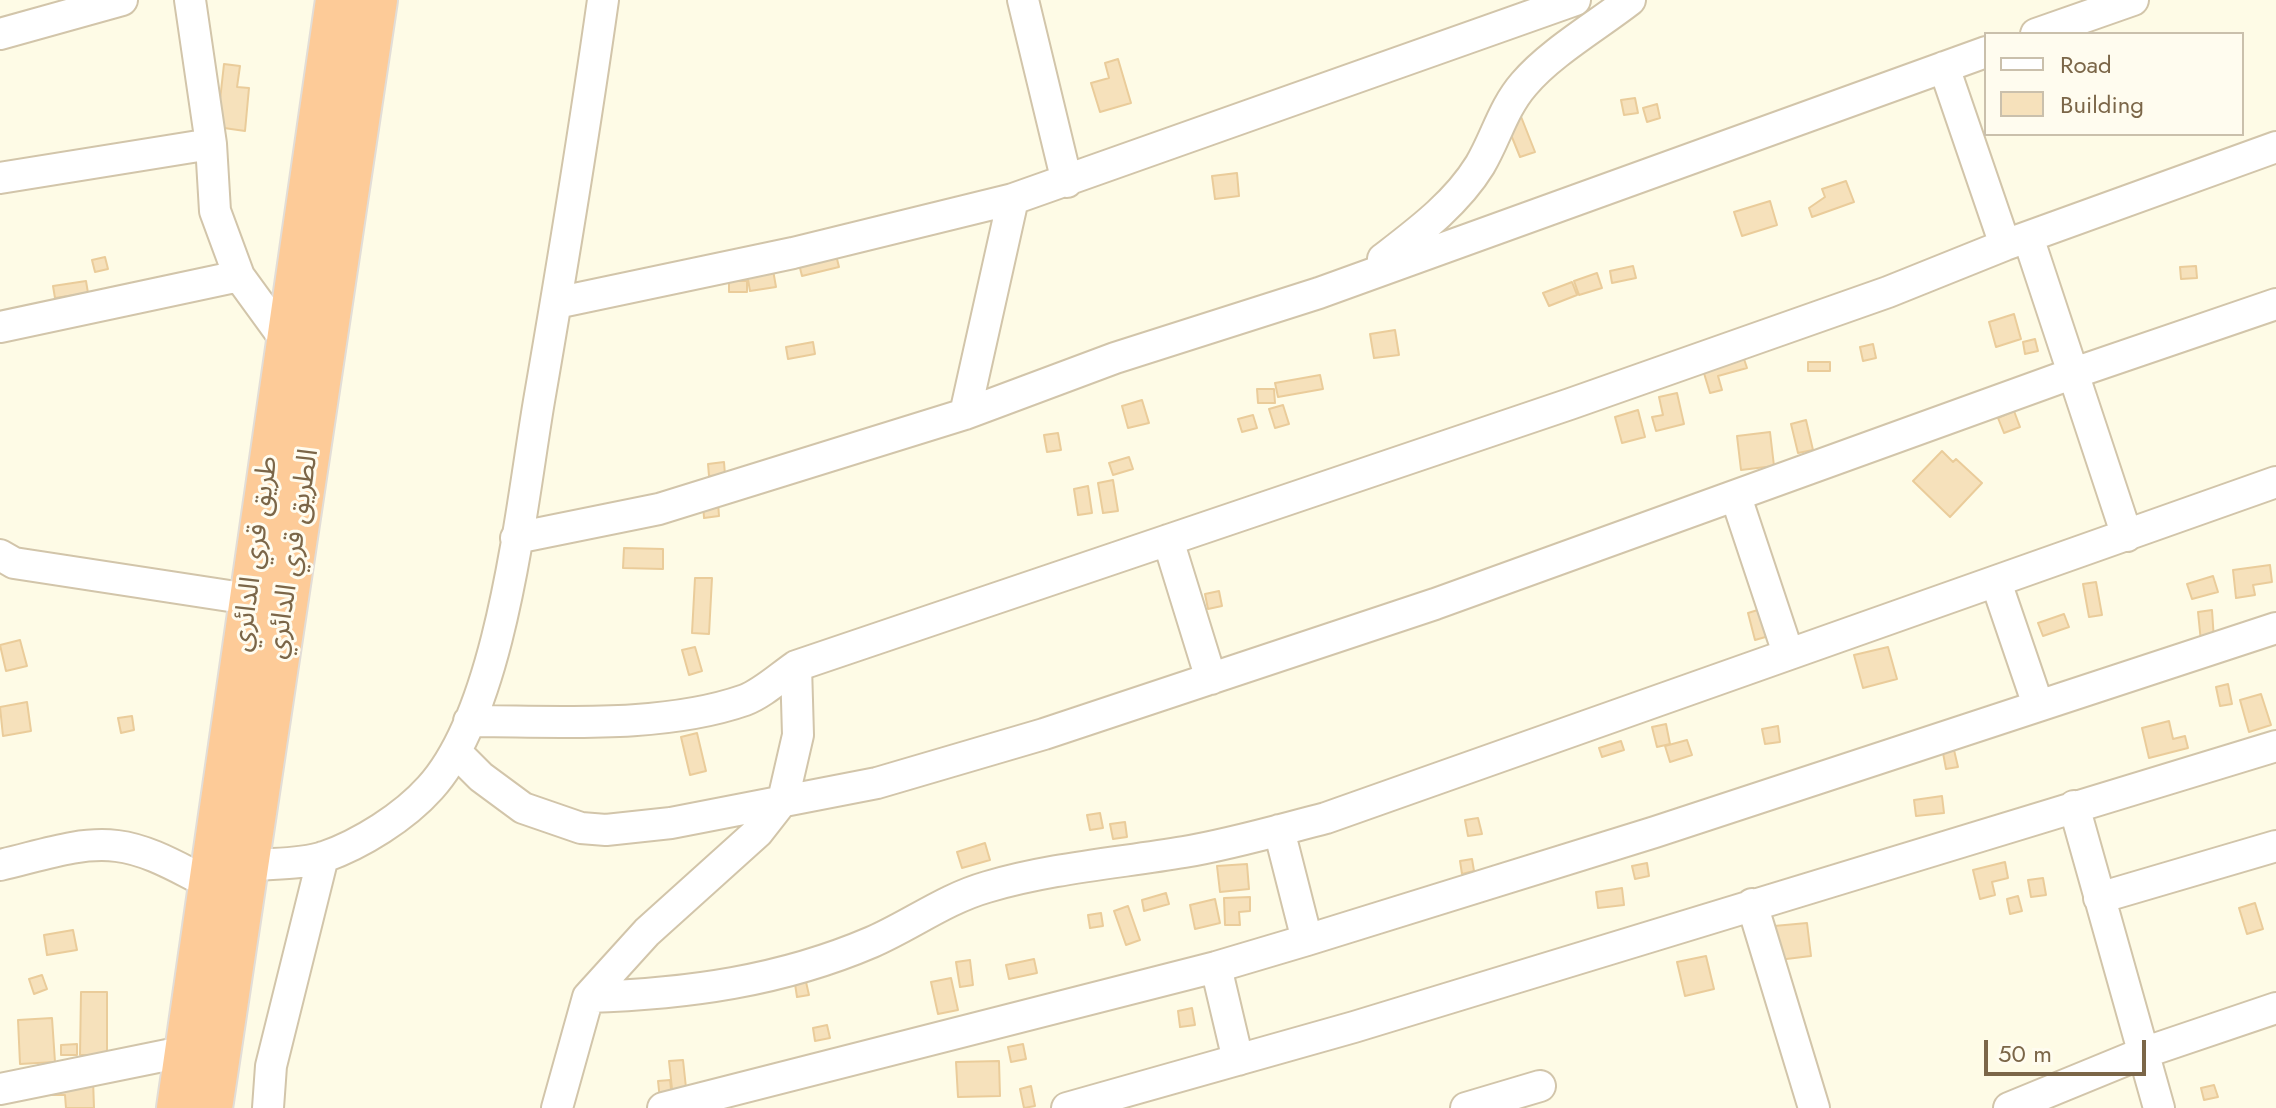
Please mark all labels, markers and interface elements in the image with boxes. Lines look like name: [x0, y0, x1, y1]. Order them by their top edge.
legend: [1984, 32, 2244, 136]
text: Road: [2060, 47, 2112, 82]
text: Building: [2060, 87, 2144, 122]
street label: الطريق قري الدائري: [261, 447, 327, 661]
street label: طريق قري الدائري: [226, 454, 286, 654]
scale bar: [1988, 1024, 2150, 1074]
text: 50 m: [1998, 1036, 2052, 1071]

